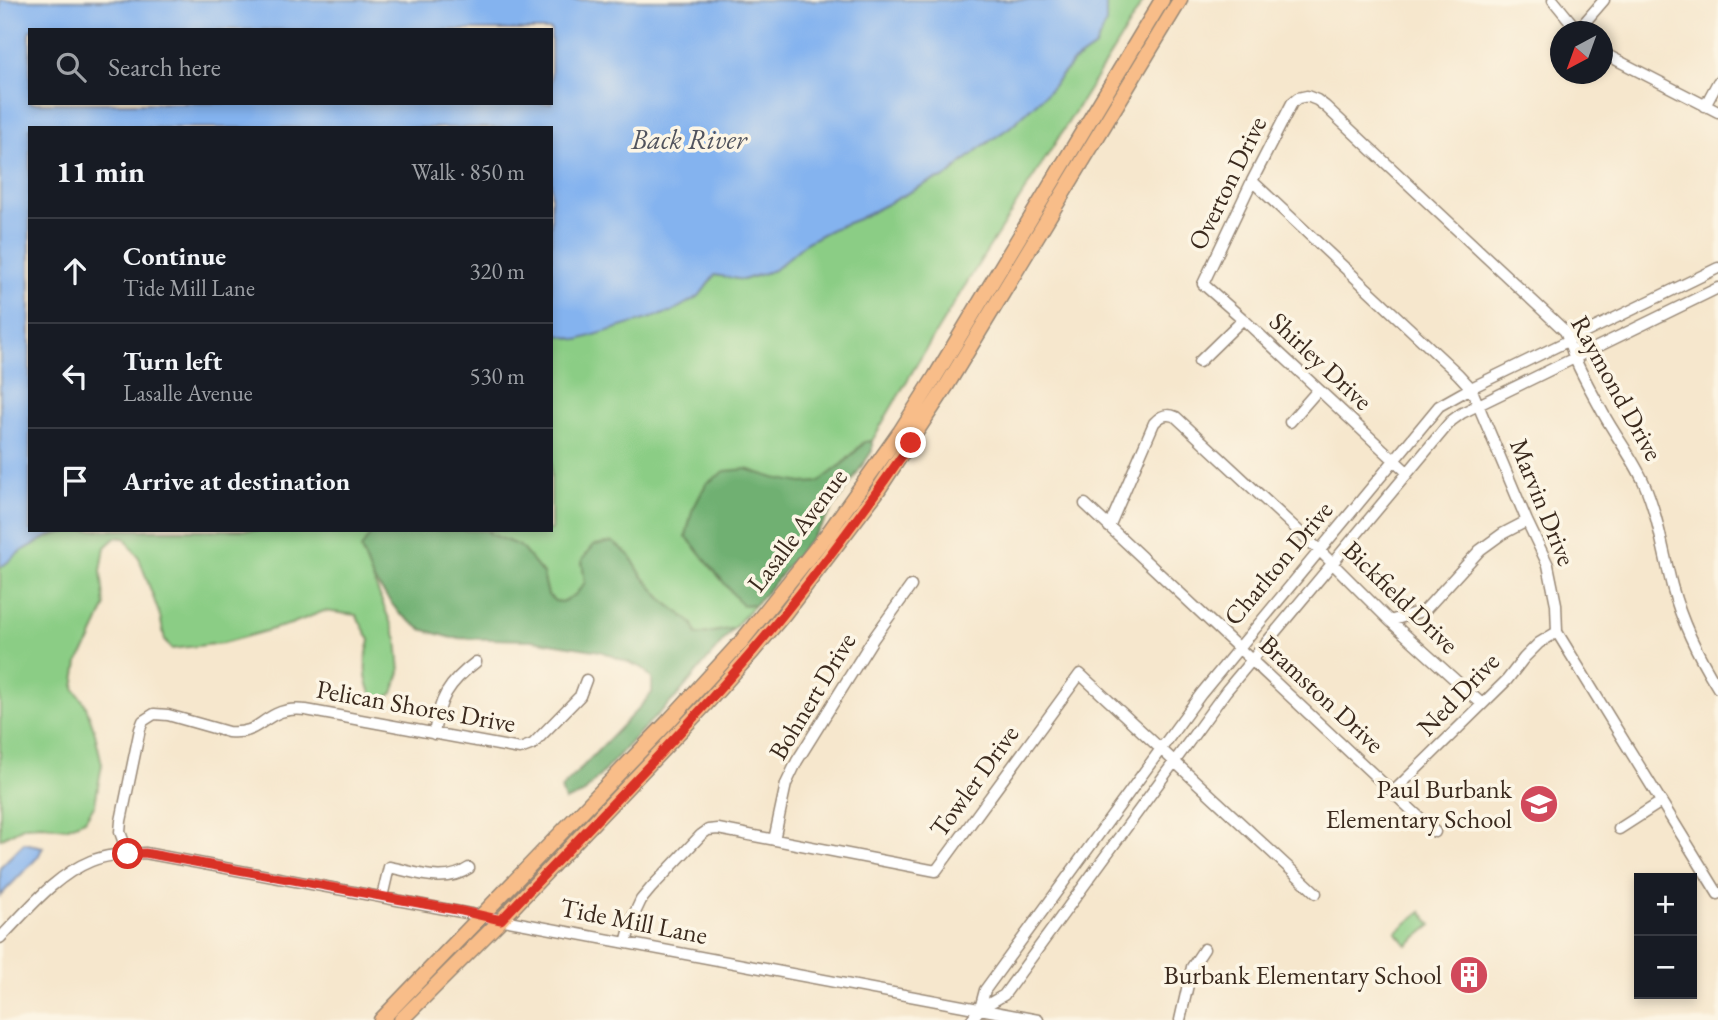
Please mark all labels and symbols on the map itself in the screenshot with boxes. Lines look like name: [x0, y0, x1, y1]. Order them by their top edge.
north arrow: [1550, 21, 1613, 84]
street label: Overton Drive: [1180, 110, 1274, 256]
water label: Back River: [630, 121, 748, 157]
street label: Shirley Drive: [1262, 305, 1380, 417]
street label: Raymond Drive: [1563, 309, 1671, 467]
route end: [895, 427, 926, 458]
street label: Marvin Drive: [1502, 433, 1584, 571]
street label: Lasalle Avenue: [739, 461, 855, 599]
street label: Charlton Drive: [1216, 494, 1340, 632]
street label: Bickfield Drive: [1336, 533, 1466, 661]
street label: Bohnert Drive: [761, 626, 863, 766]
street label: Bramston Drive: [1252, 628, 1392, 760]
street label: Ned Drive: [1410, 645, 1506, 743]
street label: Pelican Shores Drive: [314, 672, 518, 740]
street label: Towler Drive: [922, 718, 1026, 844]
place label: Paul Burbank Elementary School: [1325, 772, 1513, 836]
school or university icon: Paul Burbank Elementary School: [1518, 783, 1560, 825]
route start: [112, 838, 143, 869]
street label: Tide Mill Lane: [558, 890, 710, 952]
building icon: Burbank Elementary School: [1448, 954, 1490, 996]
place label: Burbank Elementary School: [1163, 958, 1442, 992]

